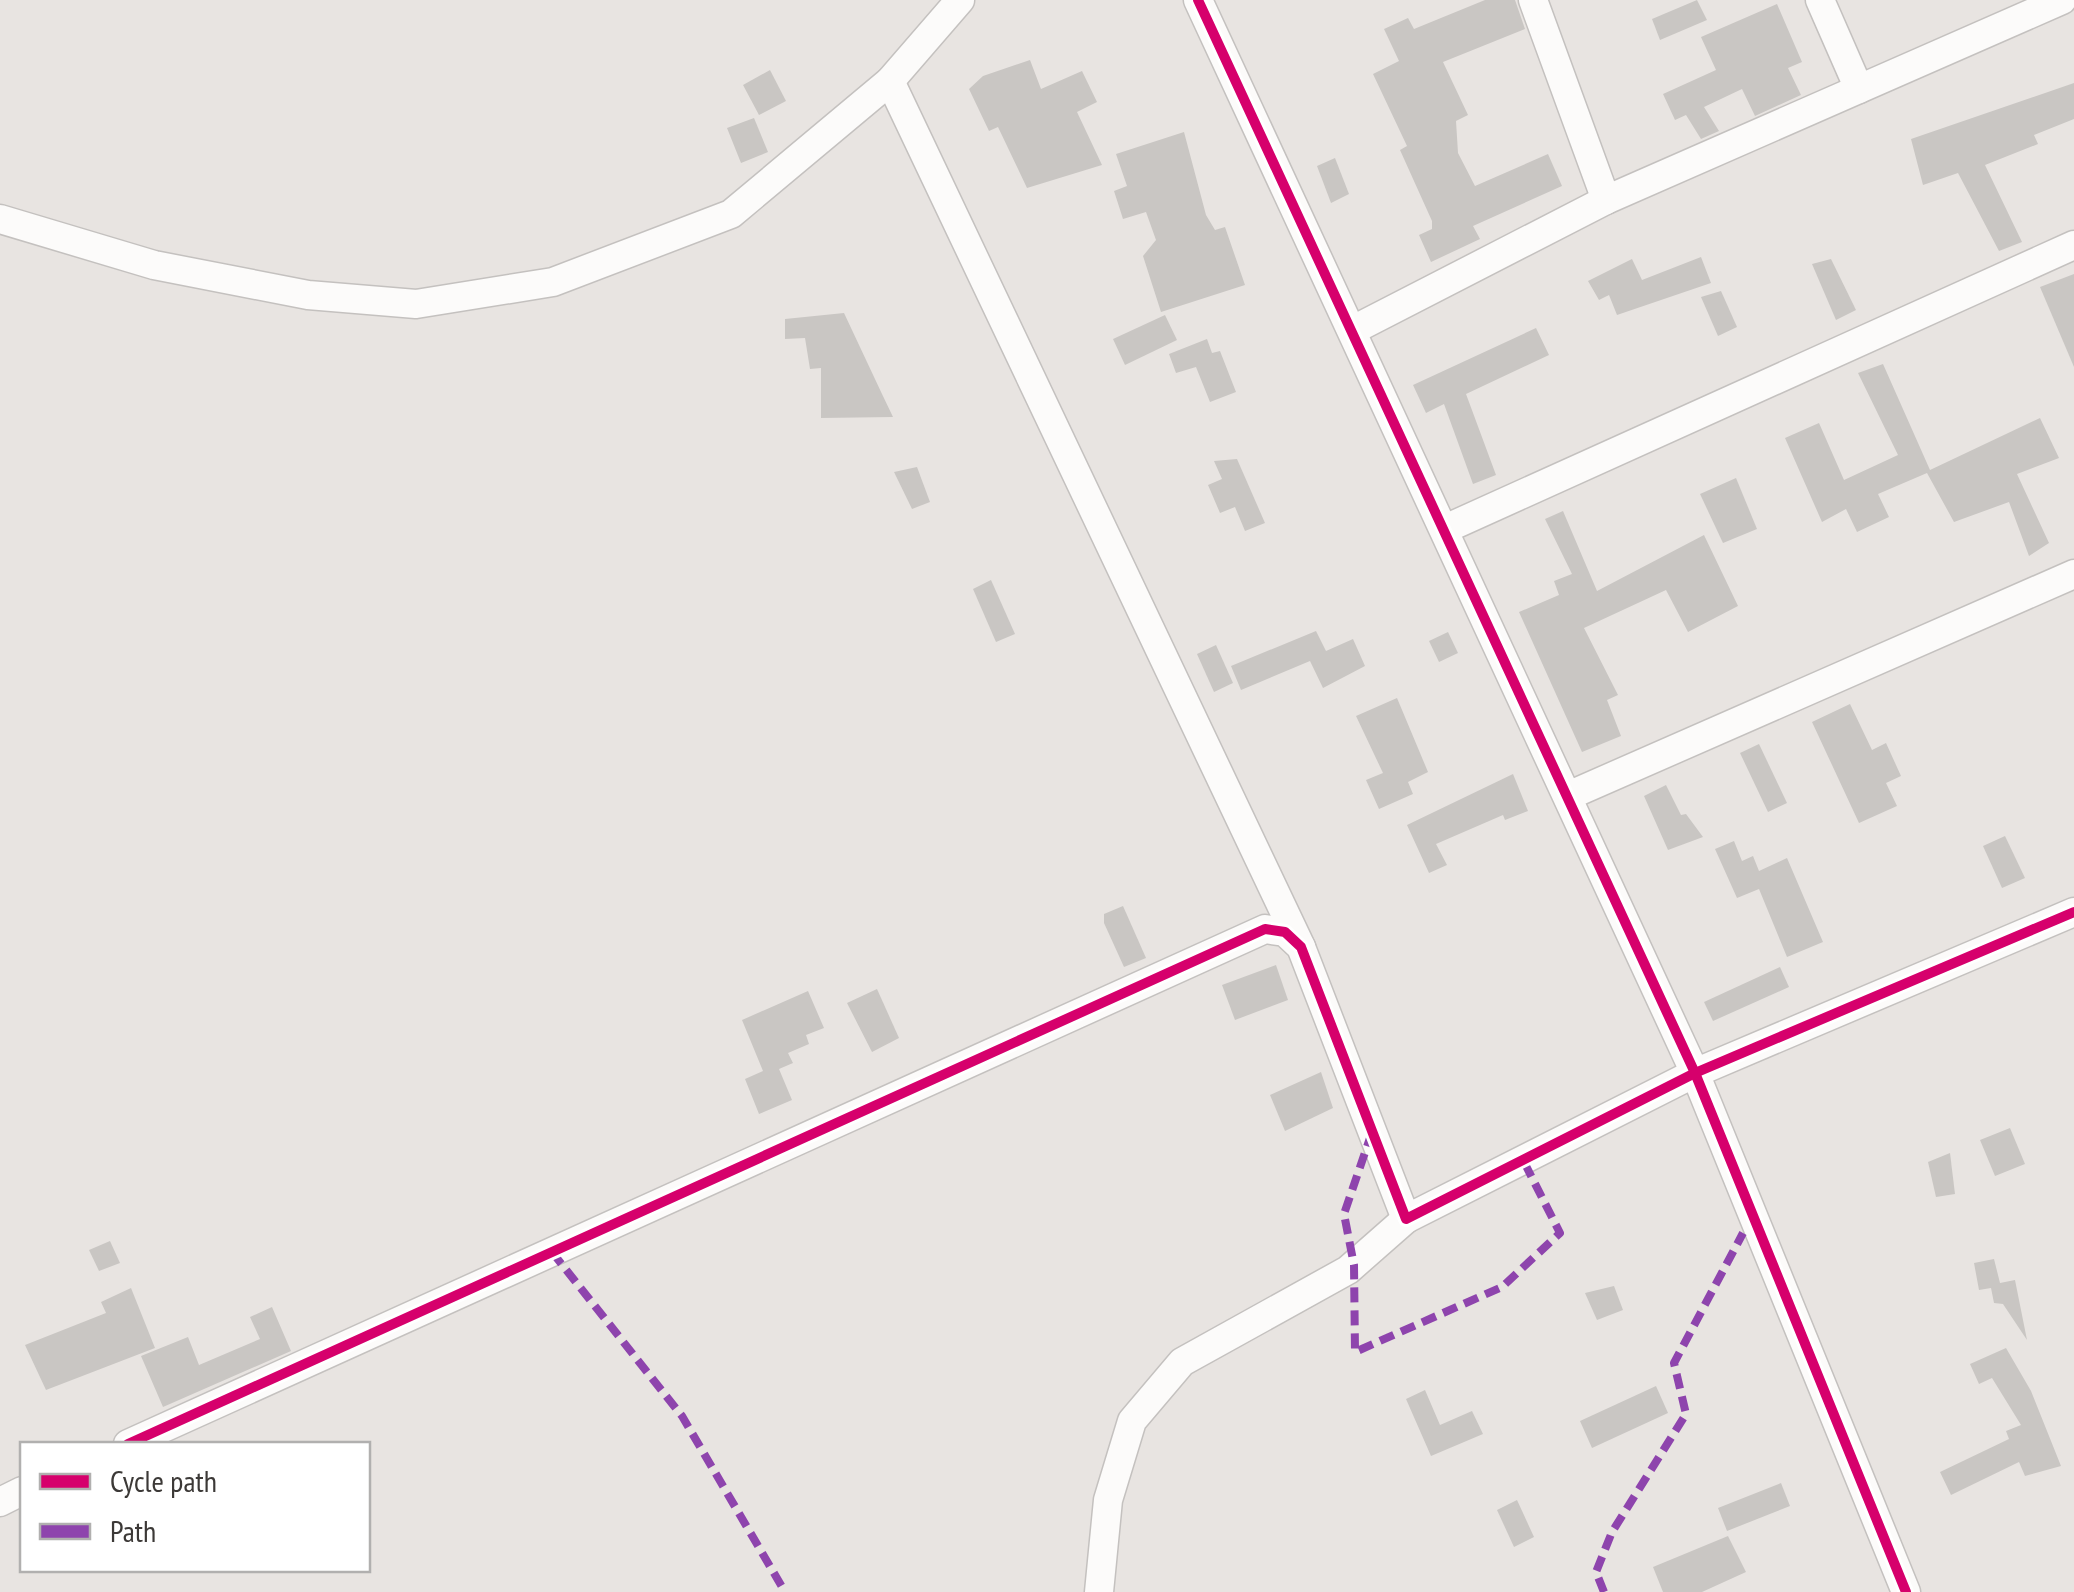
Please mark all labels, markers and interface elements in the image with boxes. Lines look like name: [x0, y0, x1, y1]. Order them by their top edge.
legend: [20, 1442, 370, 1572]
text: Cycle path: [110, 1461, 217, 1500]
text: Path: [110, 1511, 156, 1550]

